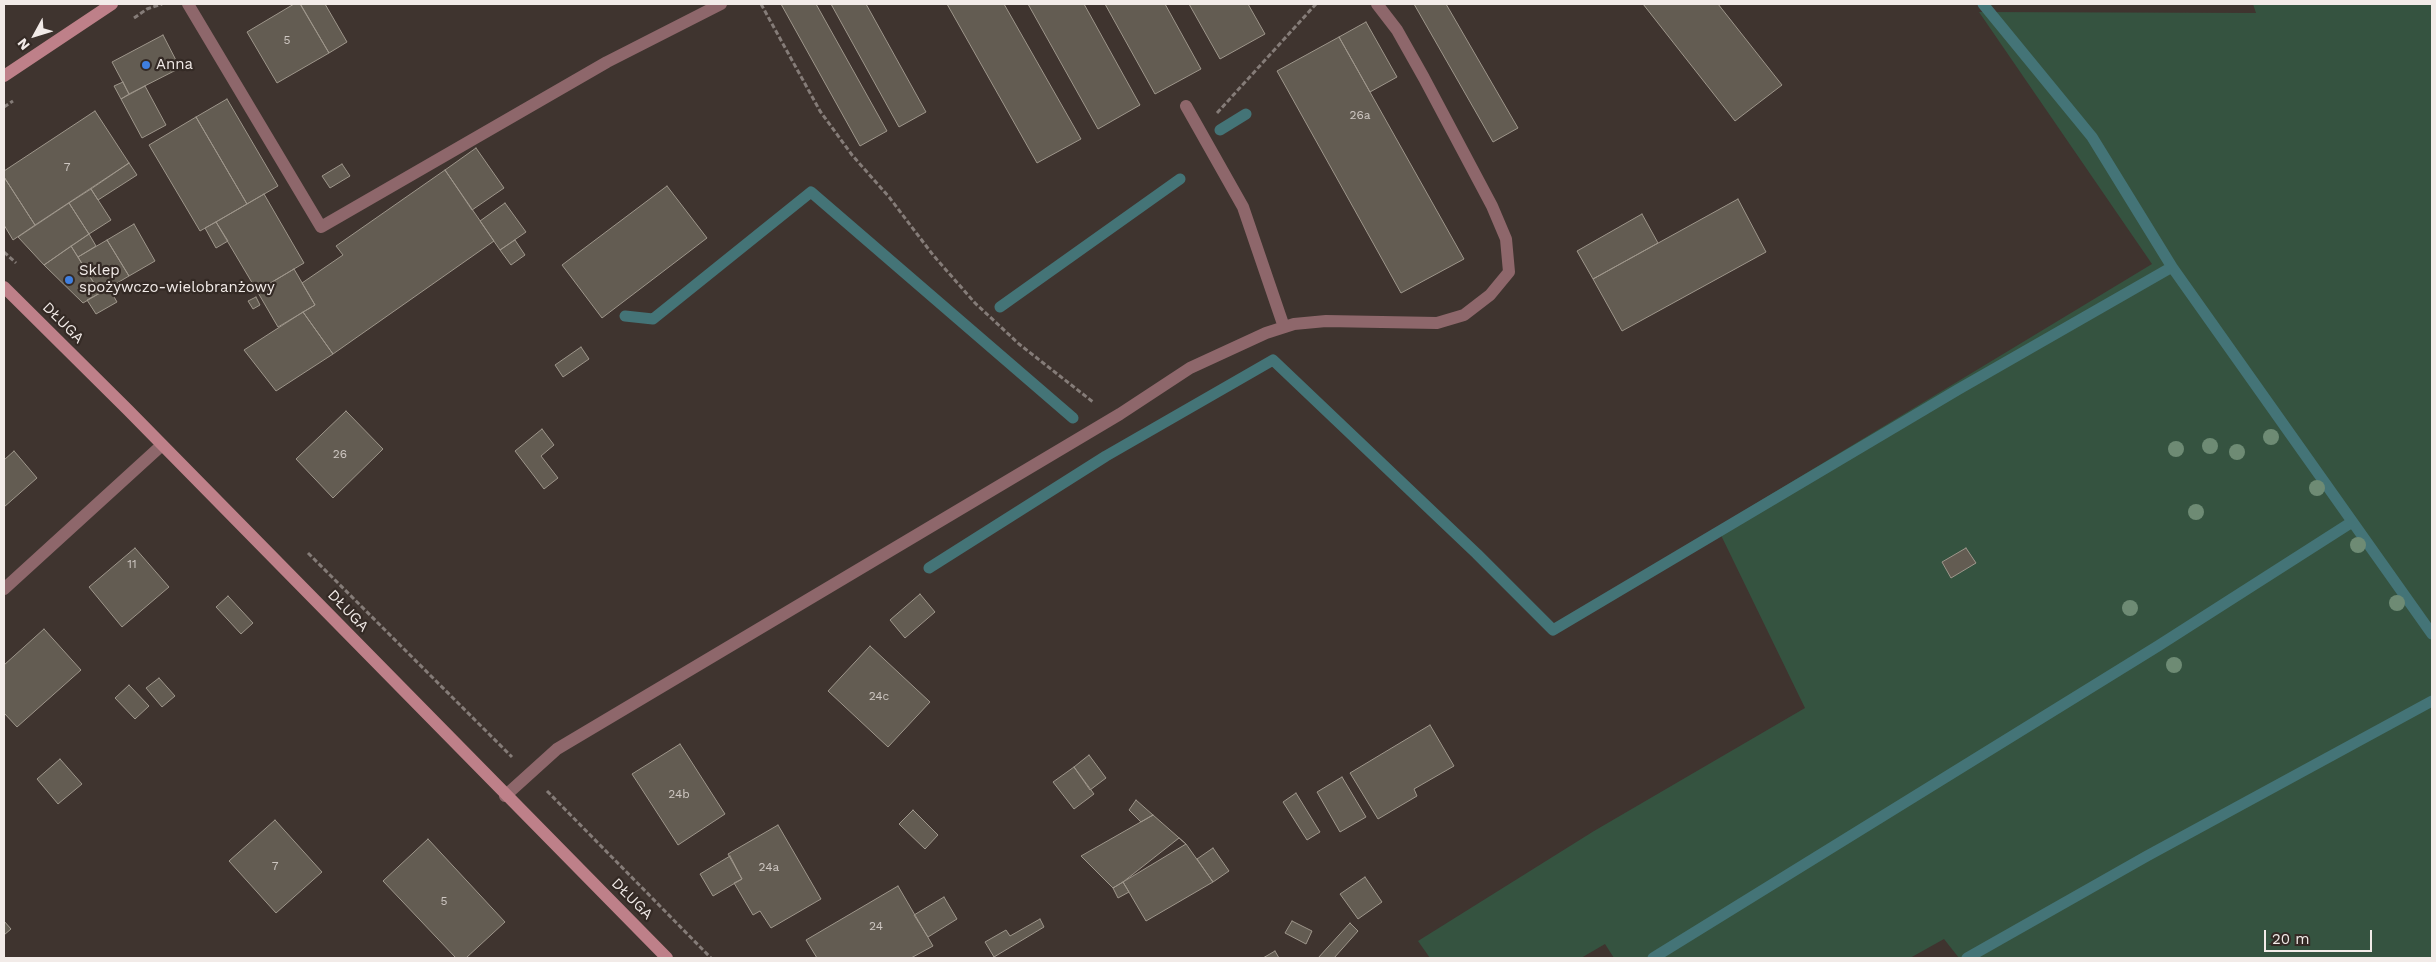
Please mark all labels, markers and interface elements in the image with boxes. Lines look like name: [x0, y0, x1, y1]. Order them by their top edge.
north arrow: [10, 10, 60, 60]
house number: 5: [284, 33, 290, 47]
text: N: [14, 35, 33, 54]
place label: Anna: [156, 56, 193, 74]
marker: Anna: [140, 59, 152, 71]
house number: 26a: [1349, 108, 1371, 122]
house number: 7: [64, 160, 70, 174]
place label: Sklep spożywczo-wielobranżowy: [79, 262, 275, 297]
marker: Sklep spożywczo-wielobranżowy: [63, 274, 75, 286]
street label: DŁUGA: [38, 298, 88, 348]
house number: 26: [333, 447, 347, 461]
house number: 11: [127, 557, 137, 571]
street label: DŁUGA: [324, 586, 372, 636]
house number: 24c: [869, 689, 889, 703]
house number: 24b: [668, 787, 690, 801]
house number: 7: [272, 859, 278, 873]
house number: 24a: [759, 860, 779, 874]
street label: DŁUGA: [607, 874, 657, 924]
house number: 5: [441, 894, 447, 908]
house number: 24: [869, 919, 883, 933]
scale bar: [2266, 920, 2374, 952]
text: 20 m: [2272, 930, 2310, 948]

